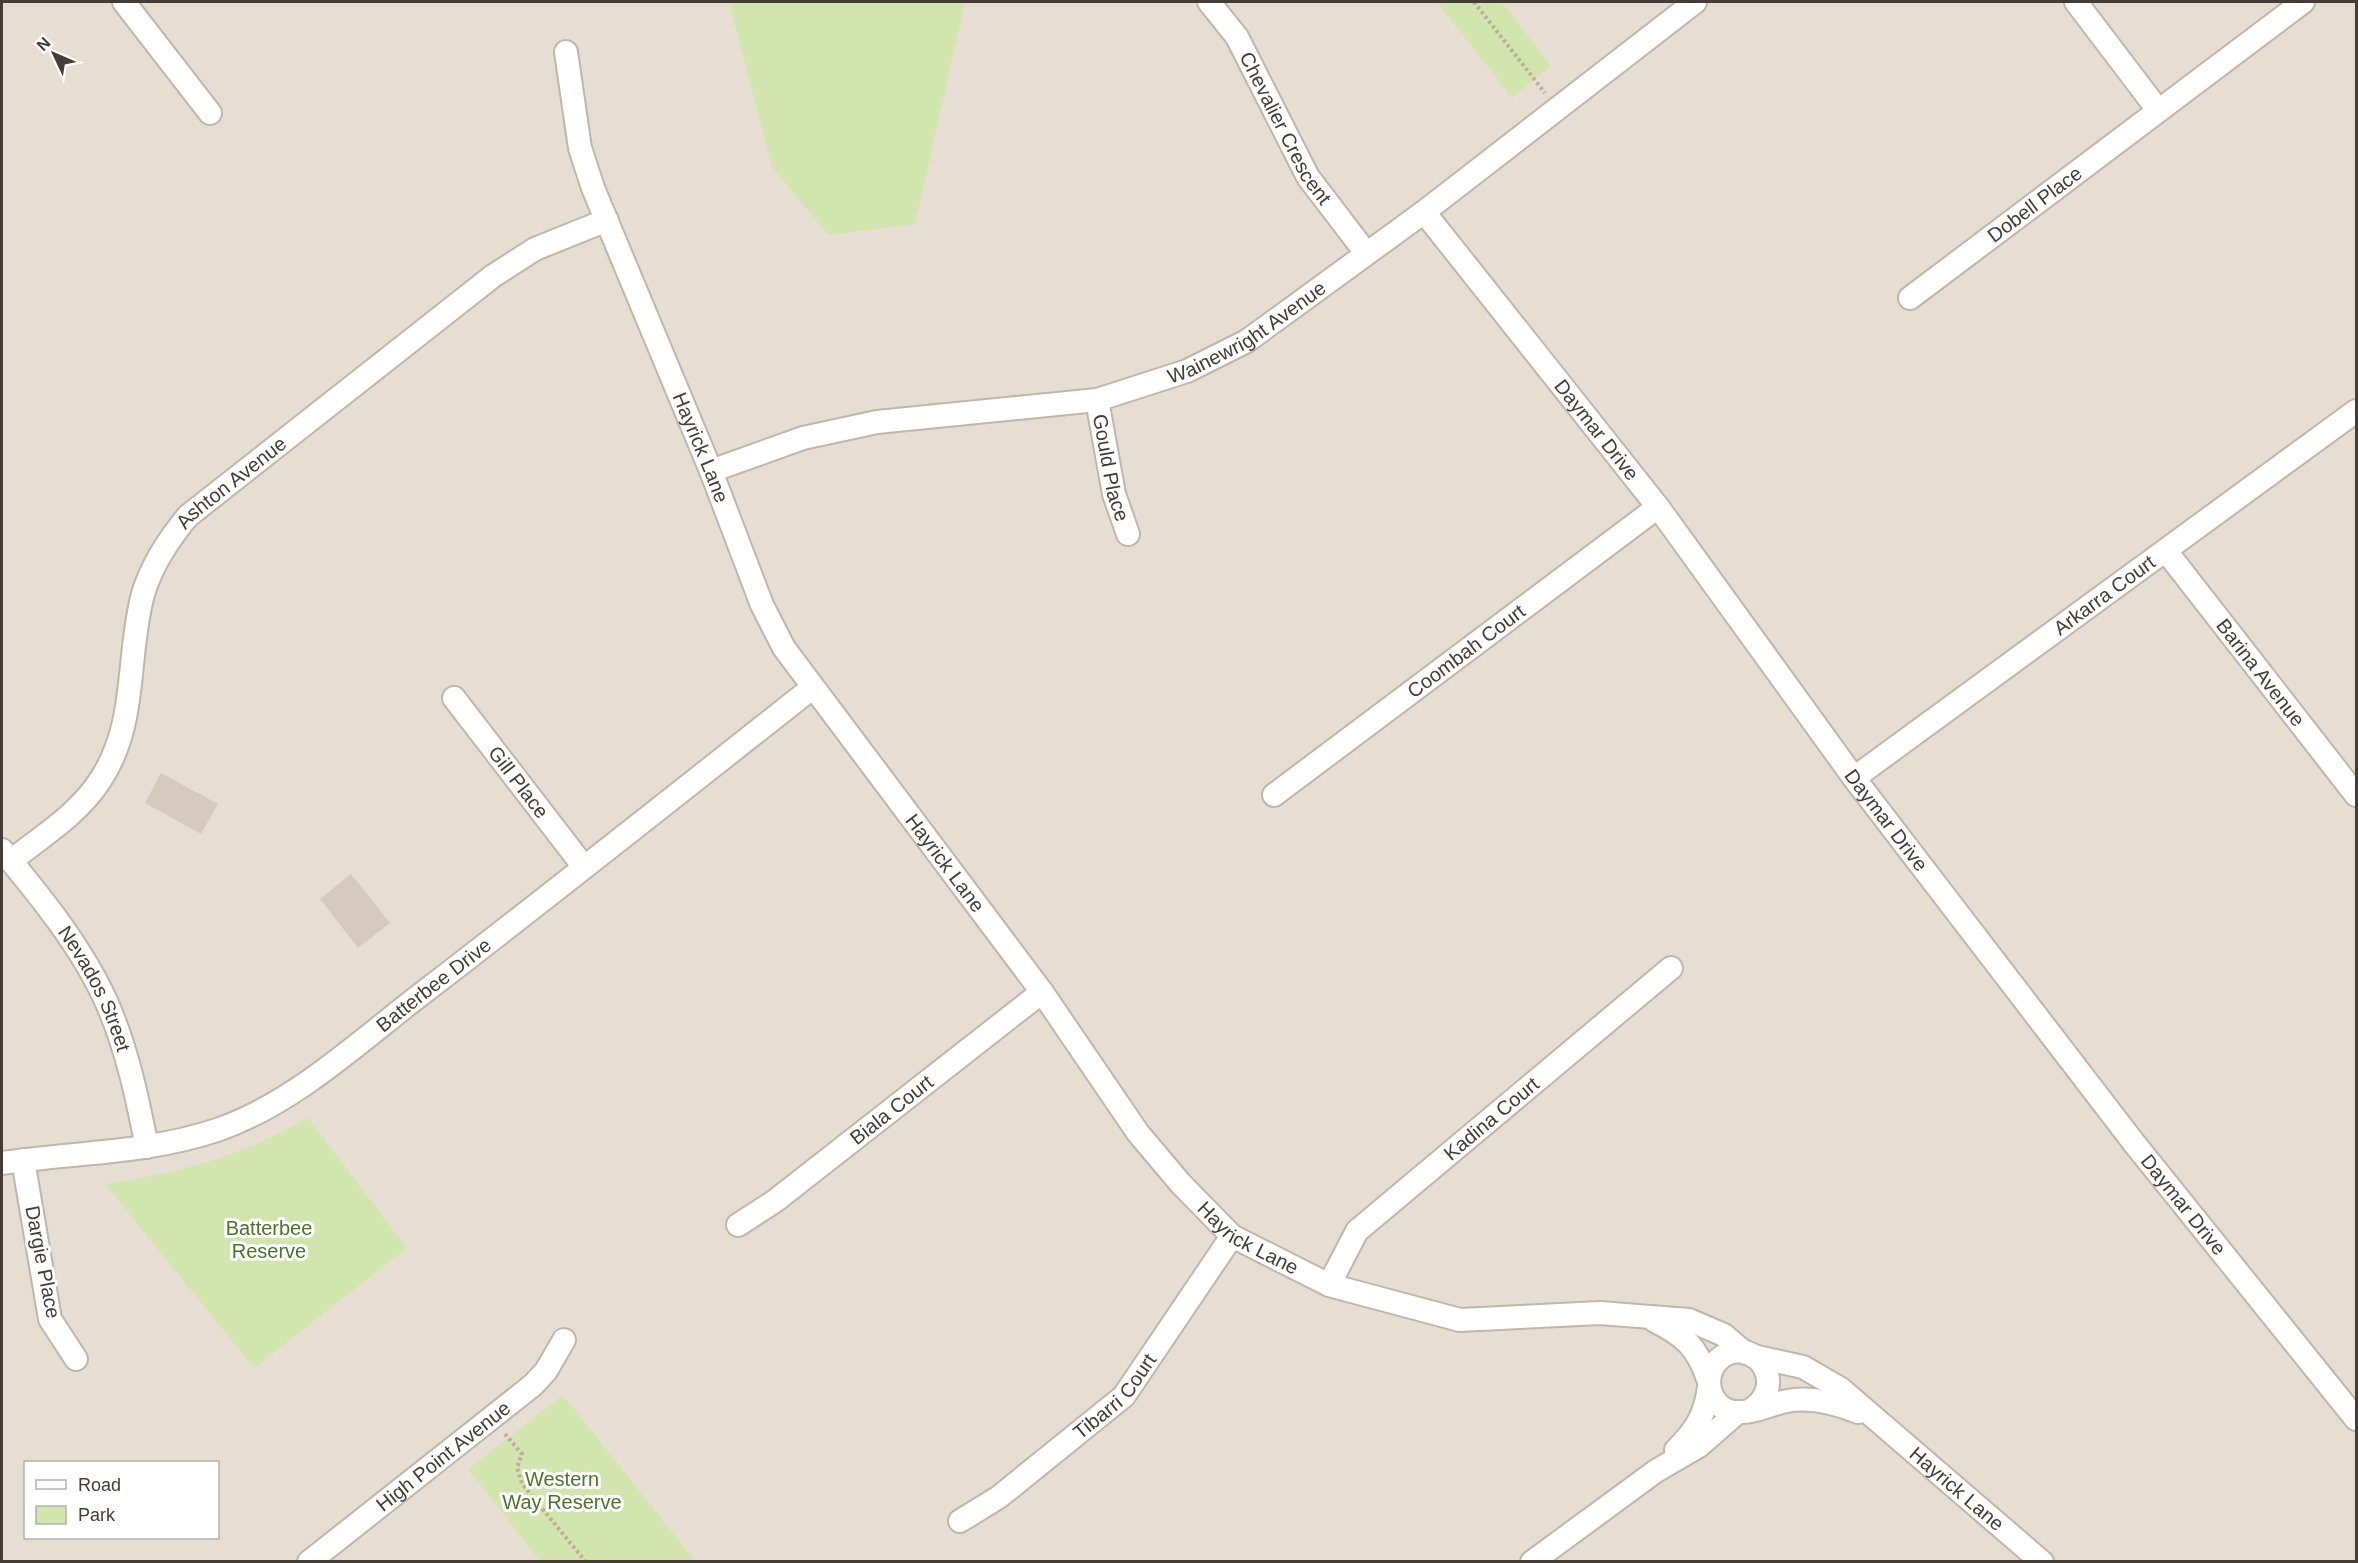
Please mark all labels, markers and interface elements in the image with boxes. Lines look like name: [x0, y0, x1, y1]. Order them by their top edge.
north arrow: [24, 24, 84, 84]
text: N: [33, 34, 54, 54]
street label: Chevalier Crescent: [1235, 48, 1336, 209]
street label: Dobell Place: [1983, 162, 2086, 247]
street label: Wainewright Avenue: [1165, 276, 1330, 388]
street label: Daymar Drive: [1550, 375, 1643, 485]
street label: Hayrick Lane: [668, 389, 733, 505]
street label: Gould Place: [1089, 412, 1134, 524]
street label: Ashton Avenue: [172, 432, 290, 533]
street label: Arkarra Court: [2049, 550, 2160, 639]
street label: Coombah Court: [1403, 600, 1529, 702]
street label: Barina Avenue: [2212, 615, 2309, 730]
street label: Gill Place: [484, 742, 553, 822]
street label: Daymar Drive: [1840, 765, 1932, 875]
street label: Hayrick Lane: [901, 810, 989, 916]
street label: Nevados Street: [54, 922, 135, 1054]
street label: Batterbee Drive: [372, 934, 495, 1036]
street label: Biala Court: [846, 1070, 938, 1149]
street label: Kadina Court: [1439, 1072, 1543, 1164]
street label: Daymar Drive: [2137, 1150, 2230, 1259]
street label: Hayrick Lane: [1193, 1197, 1302, 1279]
street label: Dargie Place: [21, 1204, 65, 1320]
park label: Batterbee Reserve: [226, 1217, 312, 1262]
street label: Tibarri Court: [1069, 1349, 1161, 1443]
street label: High Point Avenue: [372, 1396, 514, 1516]
street label: Hayrick Lane: [1905, 1442, 2008, 1535]
legend: [24, 1461, 219, 1539]
park label: Western Way Reserve: [502, 1468, 622, 1513]
text: Road: [78, 1475, 121, 1495]
text: Park: [78, 1505, 116, 1525]

